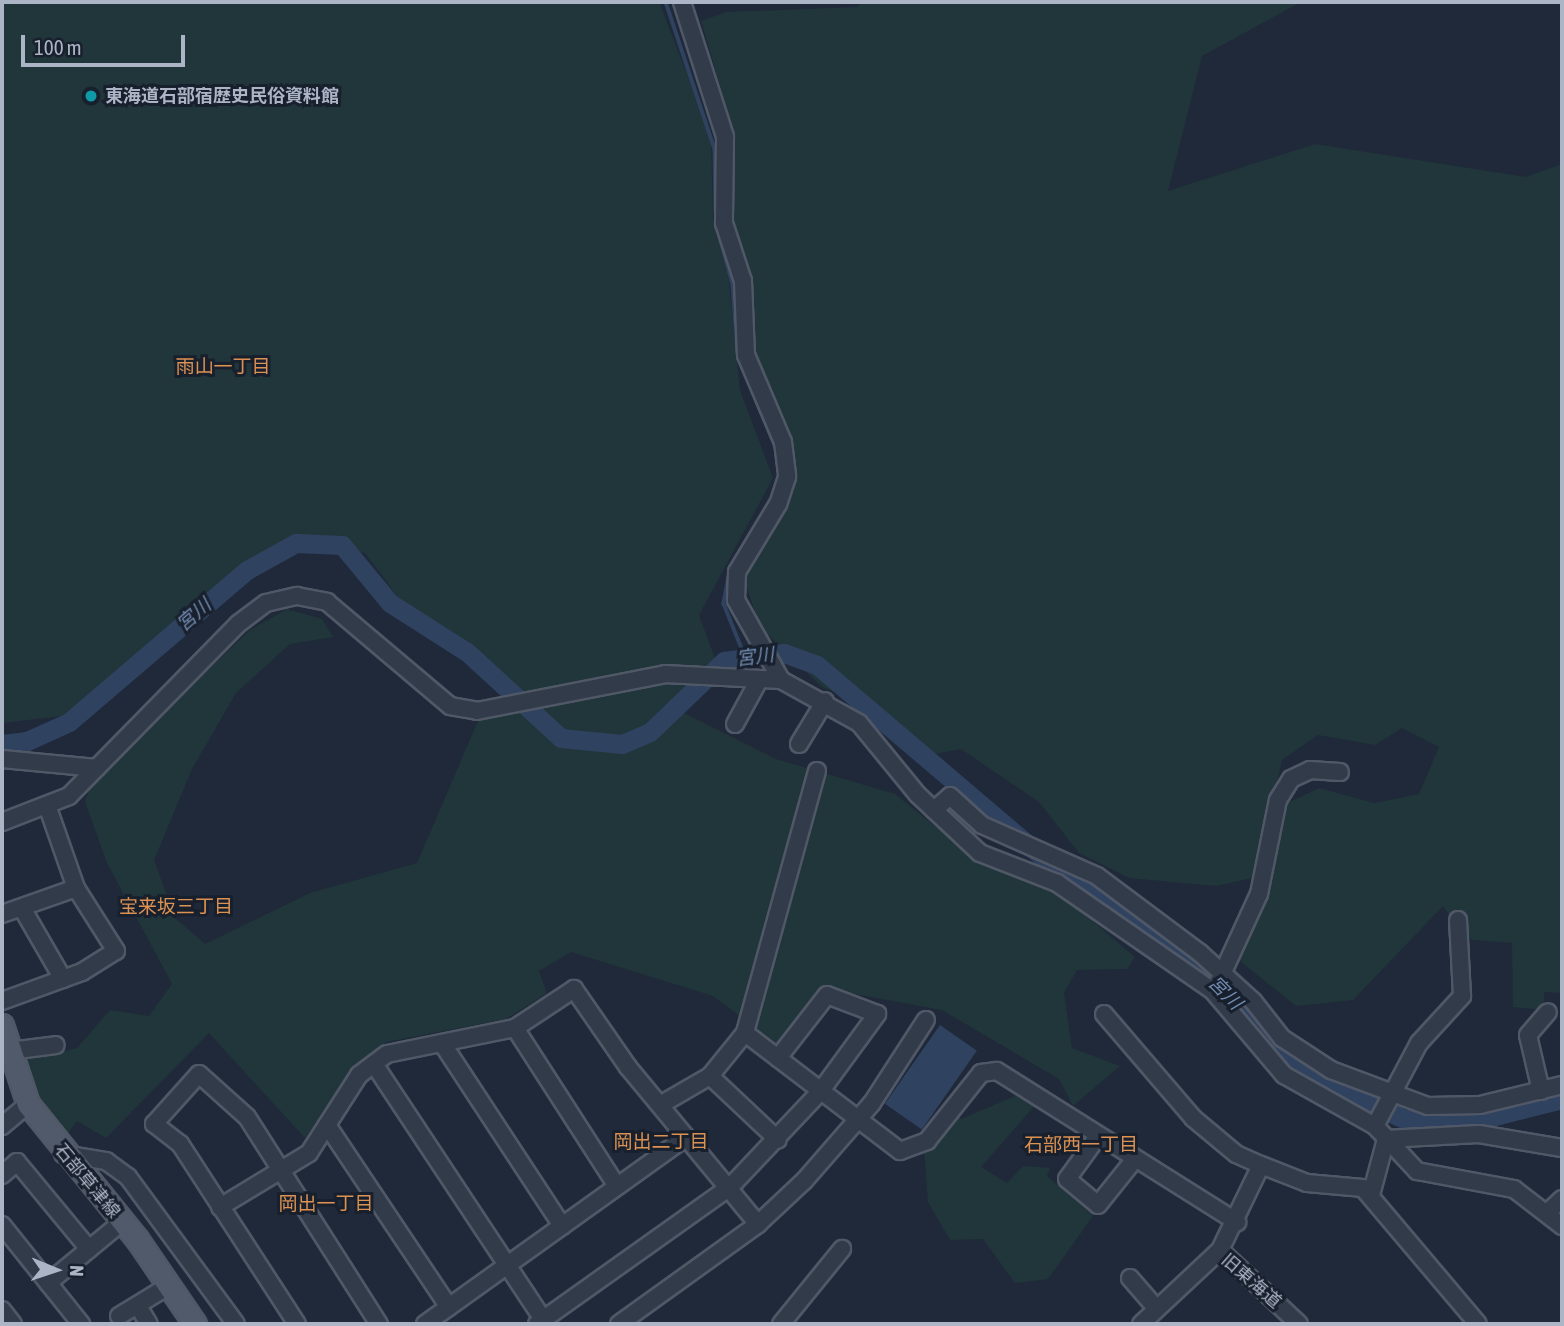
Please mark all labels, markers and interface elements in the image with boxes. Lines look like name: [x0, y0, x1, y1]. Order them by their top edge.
scale bar: [24, 21, 189, 65]
text: 100 m: [34, 35, 82, 59]
place label: 東海道石部宿歴史民俗資料館: [105, 85, 339, 107]
marker: 東海道石部宿歴史民俗資料館: [83, 88, 99, 104]
district label: 雨山一丁目: [176, 356, 270, 378]
water label: 宮川: [172, 594, 216, 636]
water label: 宮川: [735, 643, 775, 671]
district label: 宝来坂三丁目: [119, 896, 233, 918]
water label: 宮川: [1204, 972, 1246, 1014]
district label: 岡出二丁目: [614, 1131, 708, 1153]
district label: 石部西一丁目: [1024, 1134, 1138, 1156]
street label: 石部草津線: [50, 1140, 124, 1222]
district label: 岡出一丁目: [279, 1193, 373, 1215]
north arrow: [21, 1235, 91, 1305]
street label: 旧東海道: [1217, 1249, 1285, 1313]
text: N: [66, 1265, 88, 1277]

